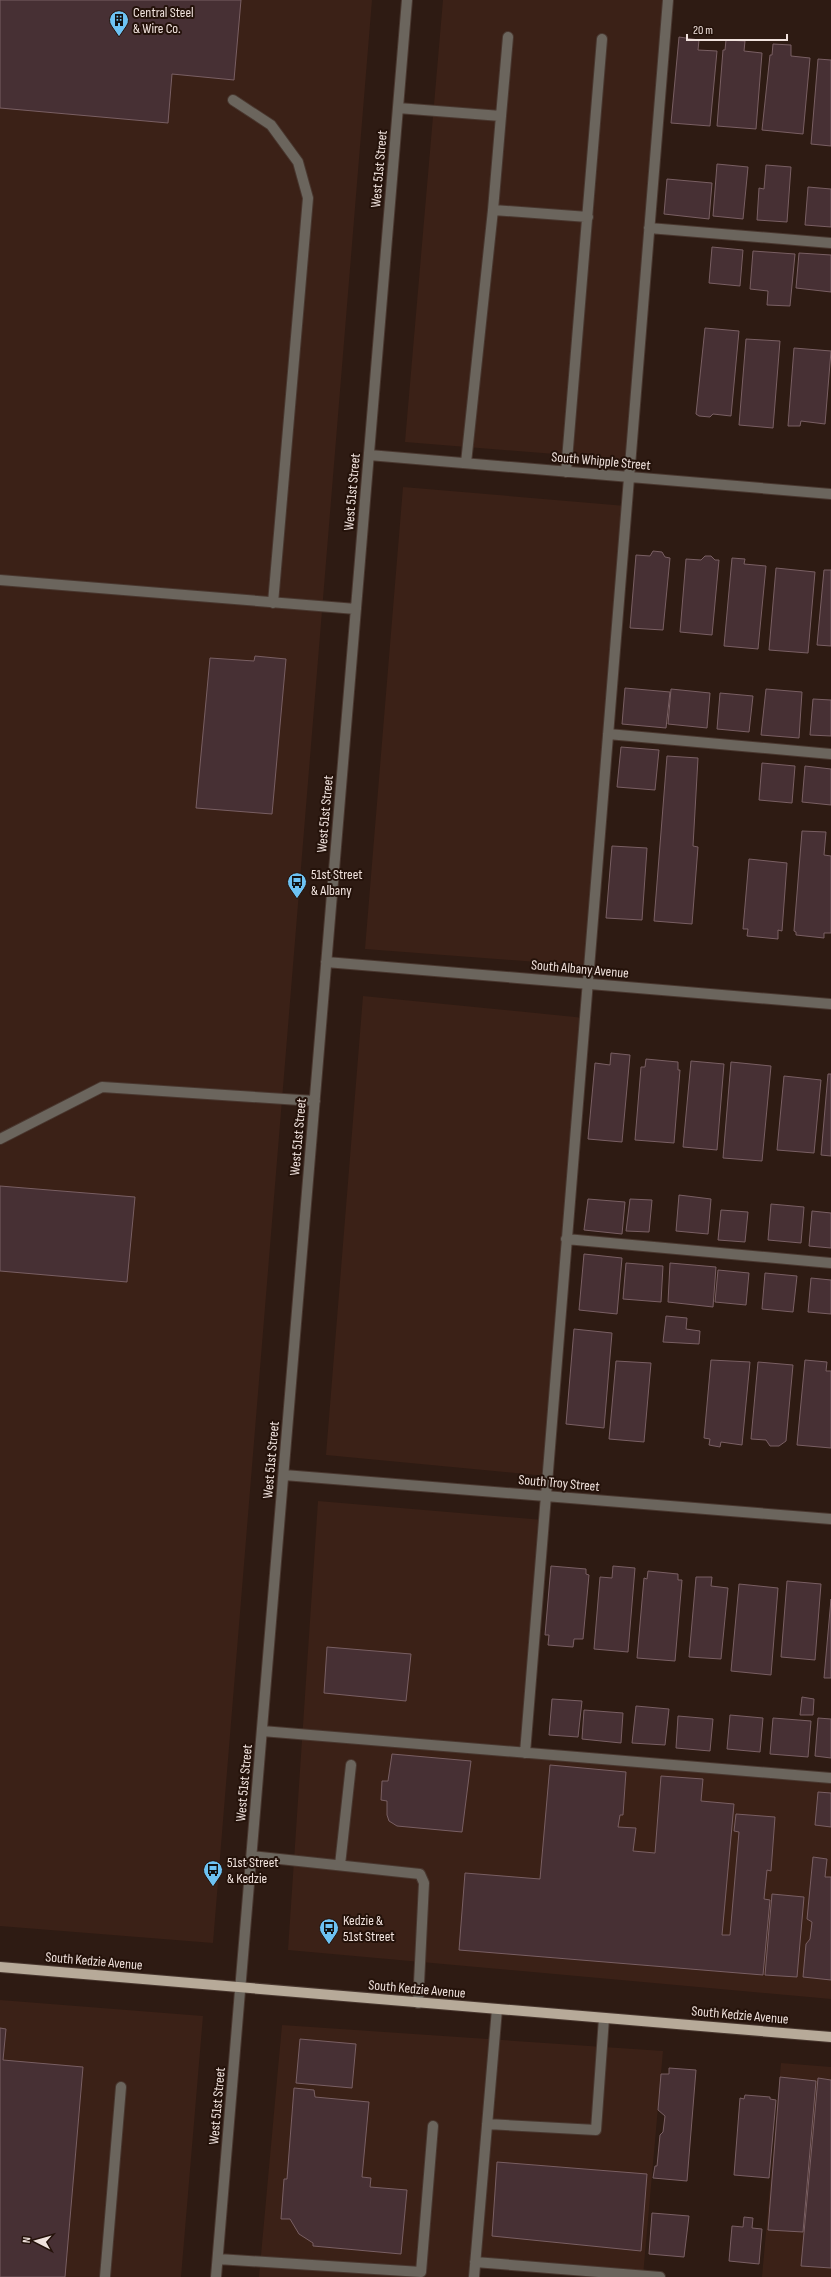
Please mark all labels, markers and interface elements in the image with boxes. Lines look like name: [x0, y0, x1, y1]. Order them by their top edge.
place label: Central Steel & Wire Co.: [133, 4, 194, 37]
building icon: Central Steel & Wire Co.: [108, 9, 130, 37]
scale bar: [687, 16, 787, 42]
text: 20 m: [693, 23, 713, 38]
street label: West 51st Street: [367, 130, 391, 208]
street label: South Whipple Street: [551, 448, 651, 474]
street label: West 51st Street: [340, 453, 364, 531]
street label: West 51st Street: [313, 775, 337, 853]
place label: 51st Street & Albany: [311, 866, 363, 899]
bus stop icon: 51st Street & Albany: [286, 871, 308, 899]
street label: South Albany Avenue: [530, 956, 630, 982]
street label: West 51st Street: [286, 1098, 310, 1176]
street label: West 51st Street: [259, 1421, 283, 1499]
street label: South Troy Street: [518, 1471, 600, 1495]
street label: West 51st Street: [232, 1744, 256, 1822]
place label: 51st Street & Kedzie: [227, 1854, 279, 1887]
bus stop icon: 51st Street & Kedzie: [202, 1859, 224, 1887]
place label: Kedzie & 51st Street: [343, 1912, 395, 1945]
bus stop icon: Kedzie & 51st Street: [318, 1917, 340, 1945]
street label: South Kedzie Avenue: [45, 1948, 143, 1974]
street label: South Kedzie Avenue: [368, 1976, 466, 2002]
street label: South Kedzie Avenue: [691, 2002, 789, 2028]
street label: West 51st Street: [205, 2067, 229, 2145]
north arrow: [16, 2221, 56, 2261]
text: N: [20, 2236, 33, 2244]

